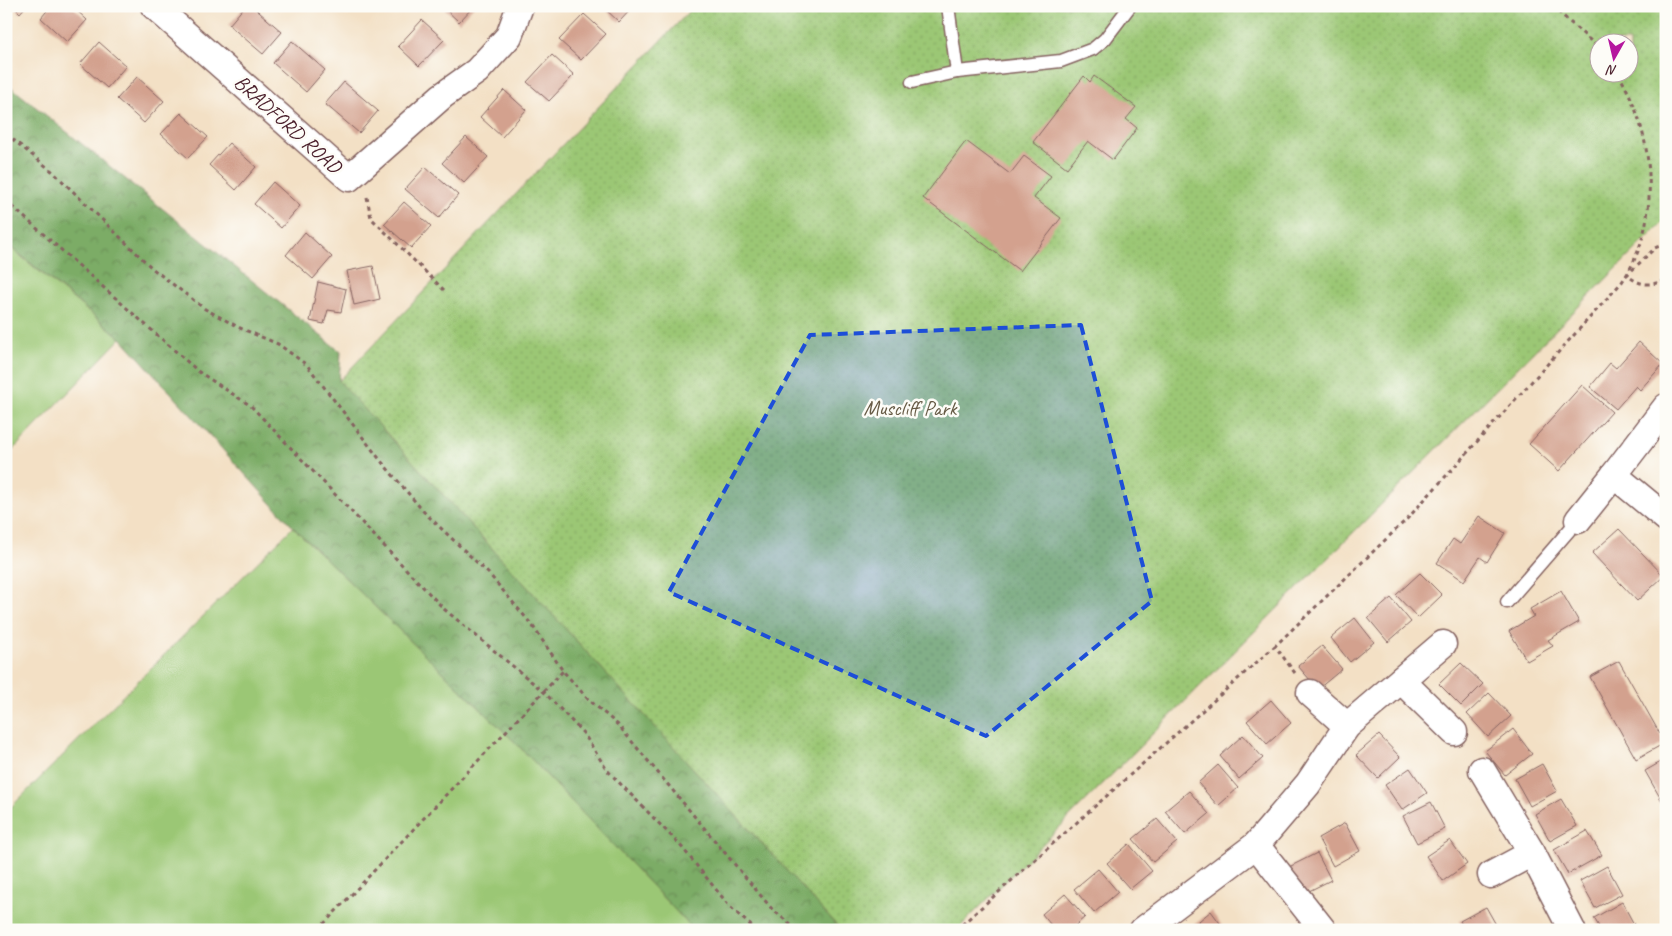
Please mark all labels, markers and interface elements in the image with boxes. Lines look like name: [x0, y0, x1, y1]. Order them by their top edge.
north arrow: [1590, 32, 1640, 82]
text: N: [1604, 61, 1618, 79]
street label: BRADFORD ROAD: [229, 69, 348, 180]
park label: Muscliff Park: [863, 395, 958, 421]

